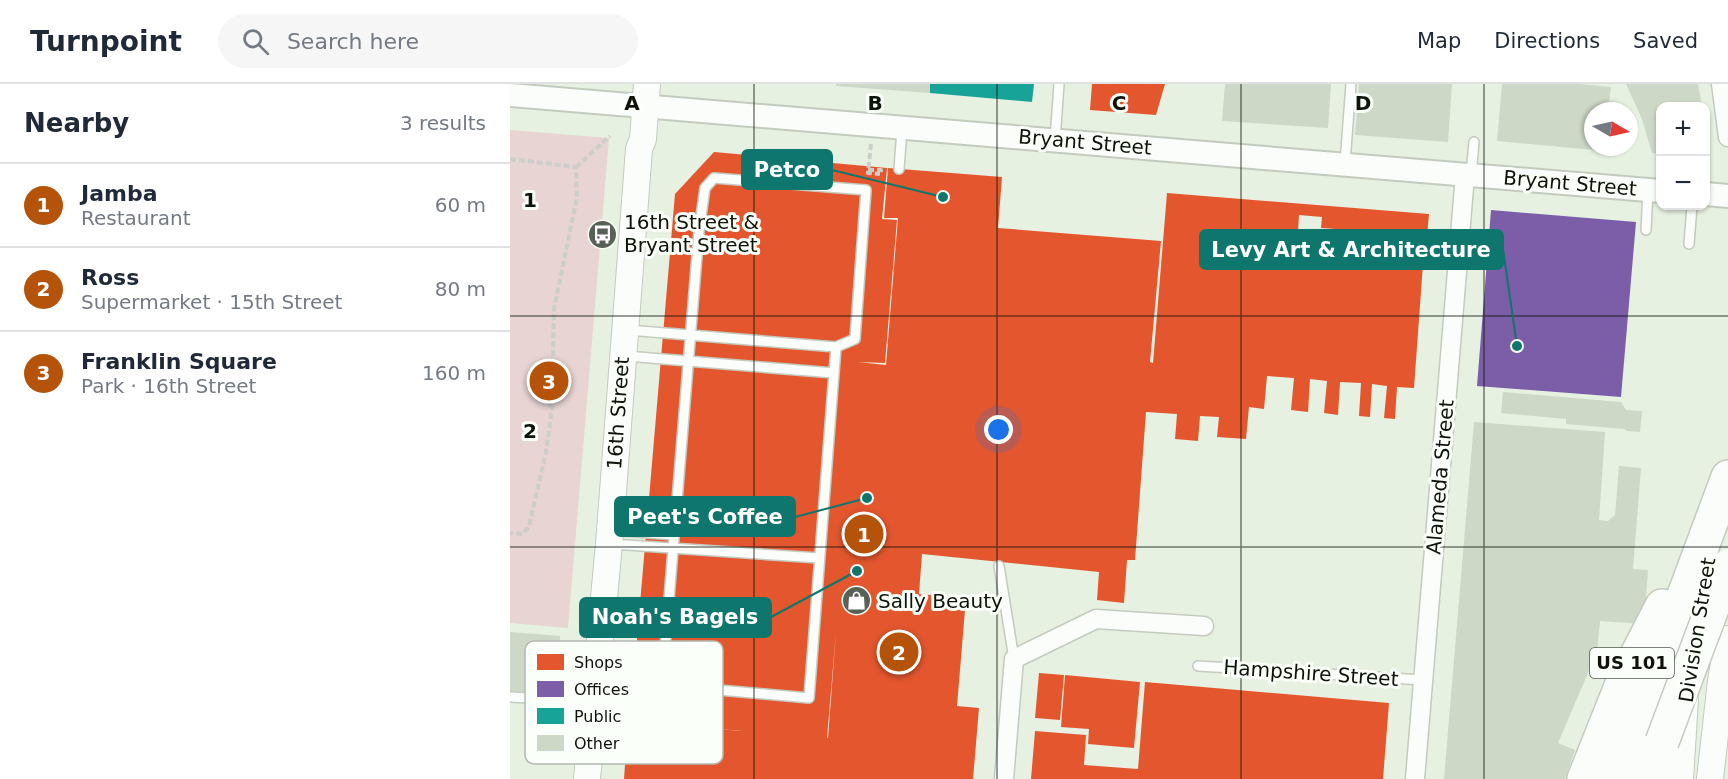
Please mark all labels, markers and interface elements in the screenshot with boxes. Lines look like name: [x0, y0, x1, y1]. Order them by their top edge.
search box: [218, 14, 638, 68]
text: Turnpoint: [30, 25, 182, 58]
icon: search: [239, 25, 272, 58]
text: Search here: [287, 29, 419, 54]
text: Map: [1417, 29, 1461, 53]
text: Directions: [1494, 29, 1600, 53]
text: Saved: [1633, 29, 1698, 53]
text: A: [624, 91, 640, 115]
text: B: [867, 91, 883, 115]
text: C: [1112, 91, 1126, 115]
text: D: [1355, 91, 1371, 115]
north arrow: [1584, 102, 1638, 156]
map controls: [1656, 102, 1710, 210]
button: +: [1656, 102, 1710, 156]
text: Nearby: [24, 108, 129, 138]
text: 3 results: [400, 111, 486, 135]
street label: Bryant Street: [1017, 124, 1153, 160]
callout: Petco: [742, 150, 832, 189]
button: −: [1656, 156, 1710, 210]
text: Petco: [754, 158, 820, 182]
street label: Bryant Street: [1502, 165, 1638, 201]
text: Jamba: [81, 181, 158, 206]
text: 1: [523, 188, 537, 212]
text: 1: [37, 193, 50, 217]
text: 60 m: [435, 193, 486, 217]
text: Restaurant: [81, 206, 191, 230]
place label: 16th Street & Bryant Street: [624, 210, 759, 257]
bus stop icon: 16th Street & Bryant Street: [587, 218, 619, 250]
callout: Levy Art & Architecture: [1200, 230, 1503, 269]
text: Levy Art & Architecture: [1211, 238, 1491, 262]
text: Ross: [81, 265, 139, 290]
text: 2: [37, 277, 50, 301]
text: 80 m: [435, 277, 486, 301]
text: Supermarket · 15th Street: [81, 290, 342, 314]
text: Franklin Square: [81, 349, 277, 374]
street label: 16th Street: [602, 356, 634, 470]
pin: 3: [530, 358, 568, 404]
text: 3: [37, 361, 50, 385]
text: 160 m: [422, 361, 486, 385]
text: Park · 16th Street: [81, 374, 256, 398]
street label: Alameda Street: [1421, 398, 1459, 555]
your location: [984, 415, 1013, 444]
text: 2: [523, 419, 537, 443]
callout: Peet's Coffee: [615, 497, 795, 536]
text: Peet's Coffee: [627, 505, 783, 529]
pin: 1: [844, 512, 884, 556]
street label: Division Street: [1674, 556, 1720, 704]
shop icon: Sally Beauty: [841, 585, 873, 617]
place label: Sally Beauty: [878, 589, 1003, 613]
callout: Noah's Bagels: [580, 598, 771, 637]
text: Noah's Bagels: [592, 605, 758, 629]
pin: 2: [880, 630, 918, 674]
legend: [525, 641, 723, 764]
road number: US 101: [1590, 648, 1674, 678]
text: Shops: [574, 653, 623, 672]
street label: Hampshire Street: [1223, 655, 1399, 691]
text: Offices: [574, 680, 629, 699]
text: Public: [574, 707, 621, 726]
text: Other: [574, 734, 620, 753]

